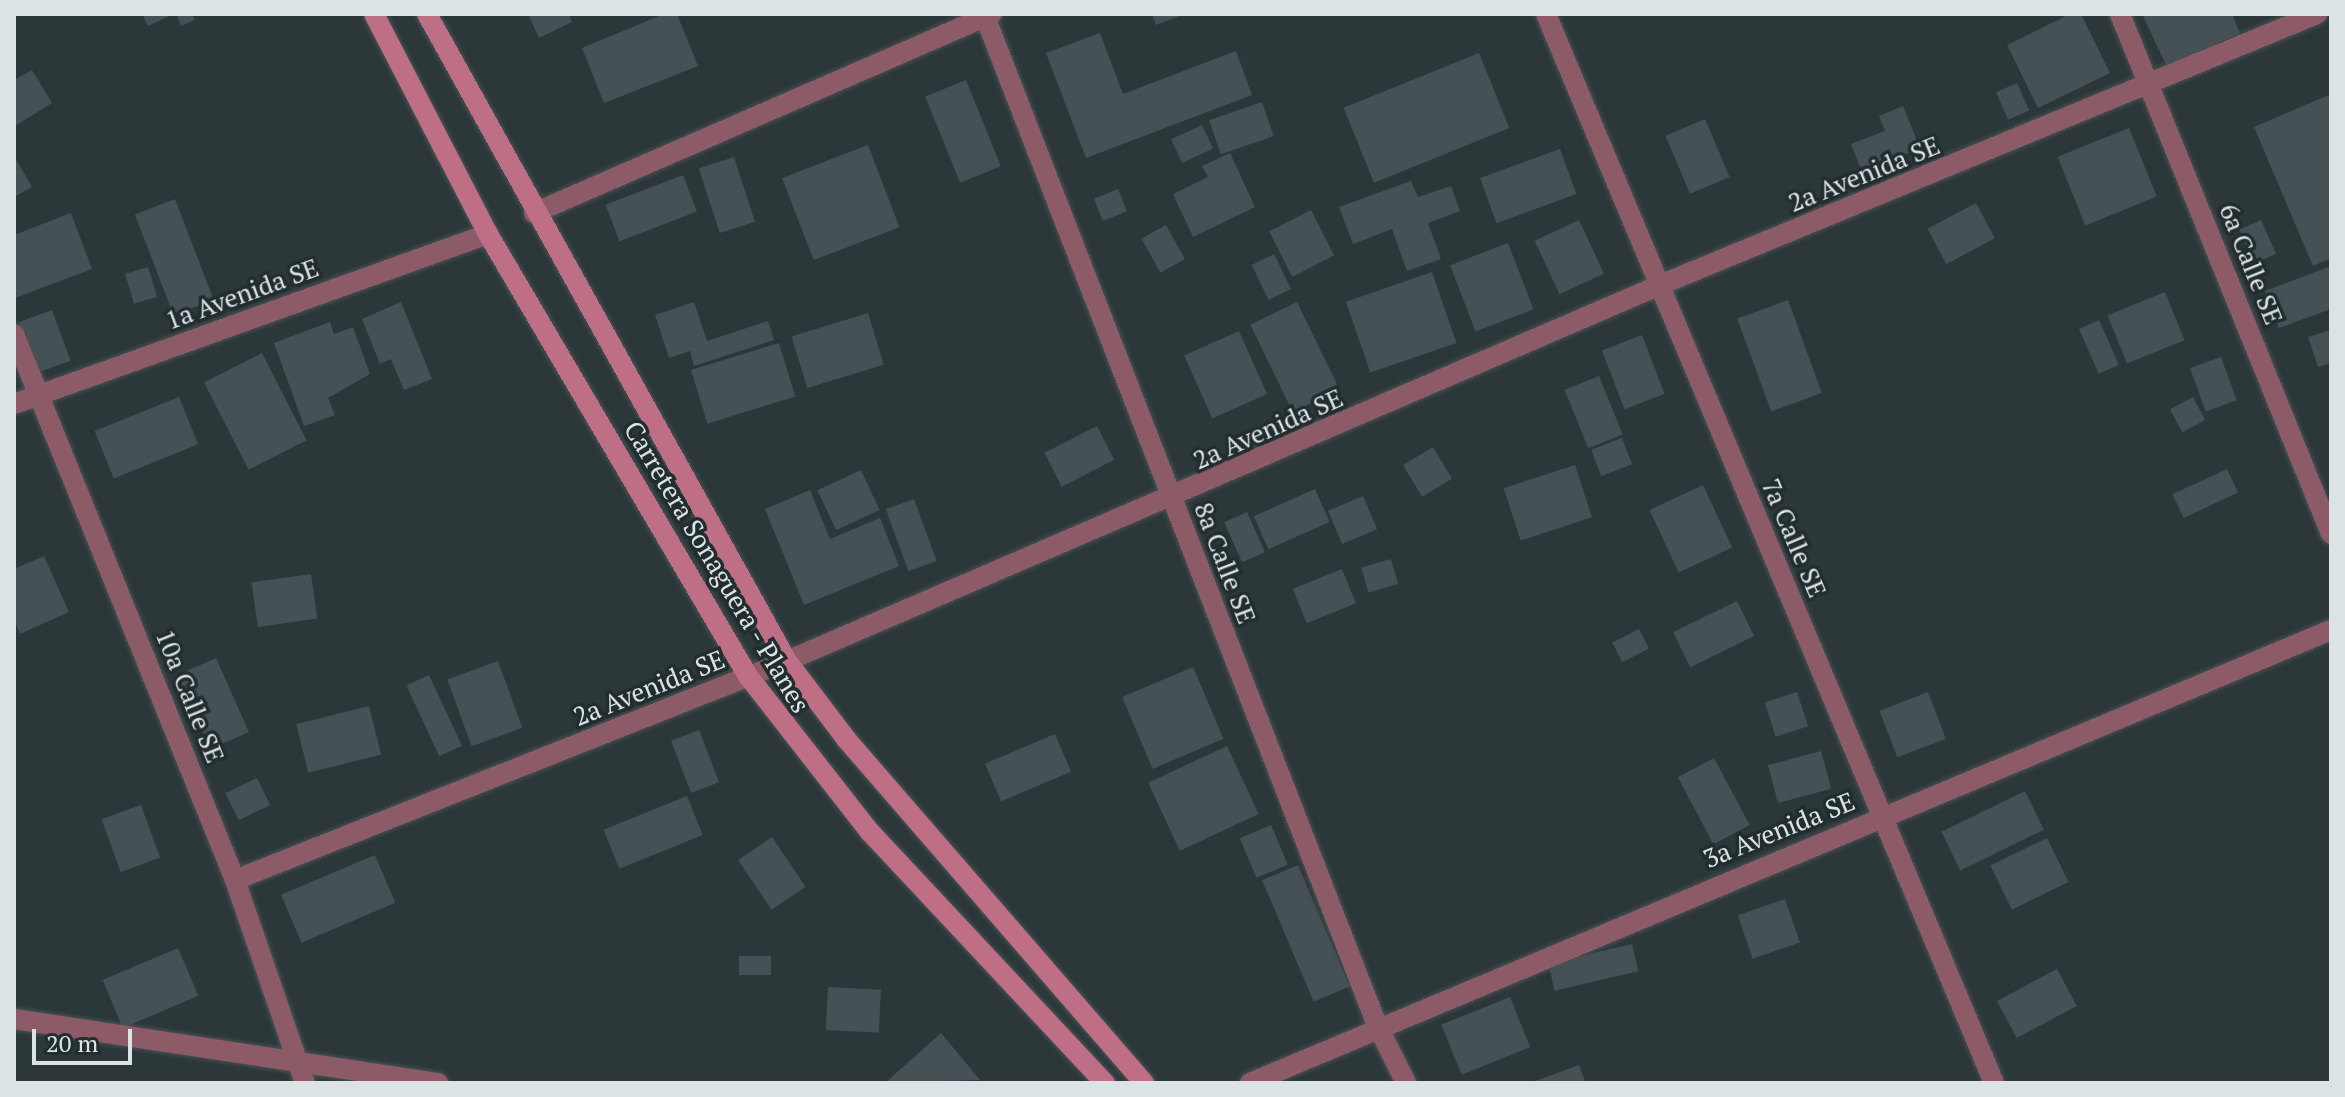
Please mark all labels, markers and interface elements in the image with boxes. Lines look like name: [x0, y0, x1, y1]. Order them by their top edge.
street label: 2a Avenida SE: [1783, 129, 1945, 219]
street label: 6a Calle SE: [2213, 199, 2289, 329]
street label: 1a Avenida SE: [161, 252, 323, 336]
street label: 2a Avenida SE: [1188, 382, 1348, 476]
street label: Carretera Sonaguera - Planes: [617, 415, 817, 719]
street label: 7a Calle SE: [1755, 474, 1833, 602]
street label: 8a Calle SE: [1188, 498, 1262, 628]
street label: 10a Calle SE: [149, 625, 231, 767]
street label: 2a Avenida SE: [568, 643, 730, 733]
street label: 3a Avenida SE: [1698, 785, 1860, 875]
scale bar: [36, 1013, 136, 1063]
text: 20 m: [46, 1027, 98, 1059]

